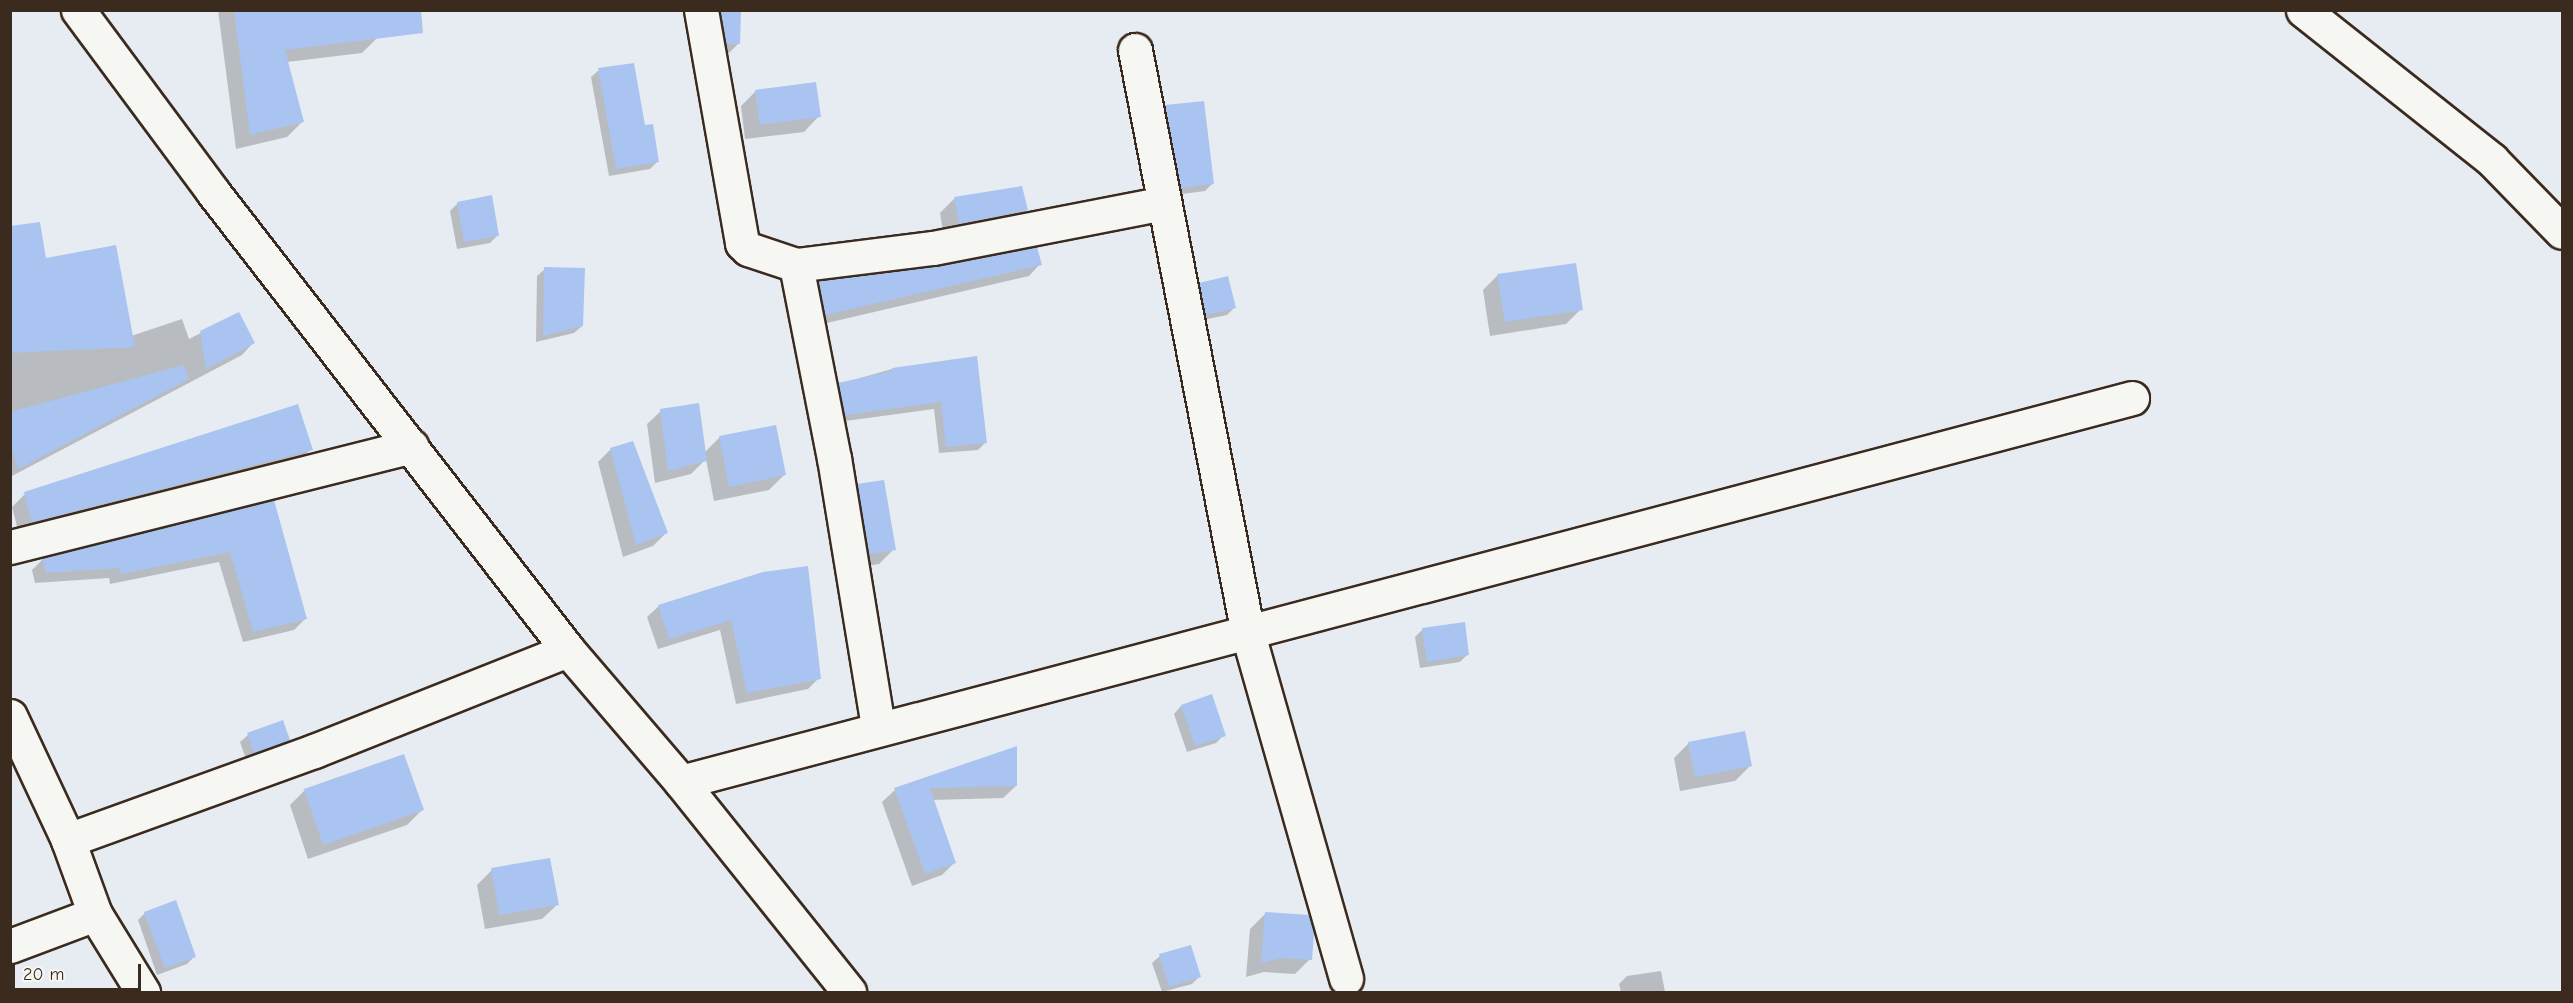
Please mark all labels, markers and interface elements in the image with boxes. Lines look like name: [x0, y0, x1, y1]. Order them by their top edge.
scale bar: [15, 952, 144, 990]
text: 20 m: [23, 964, 64, 985]

